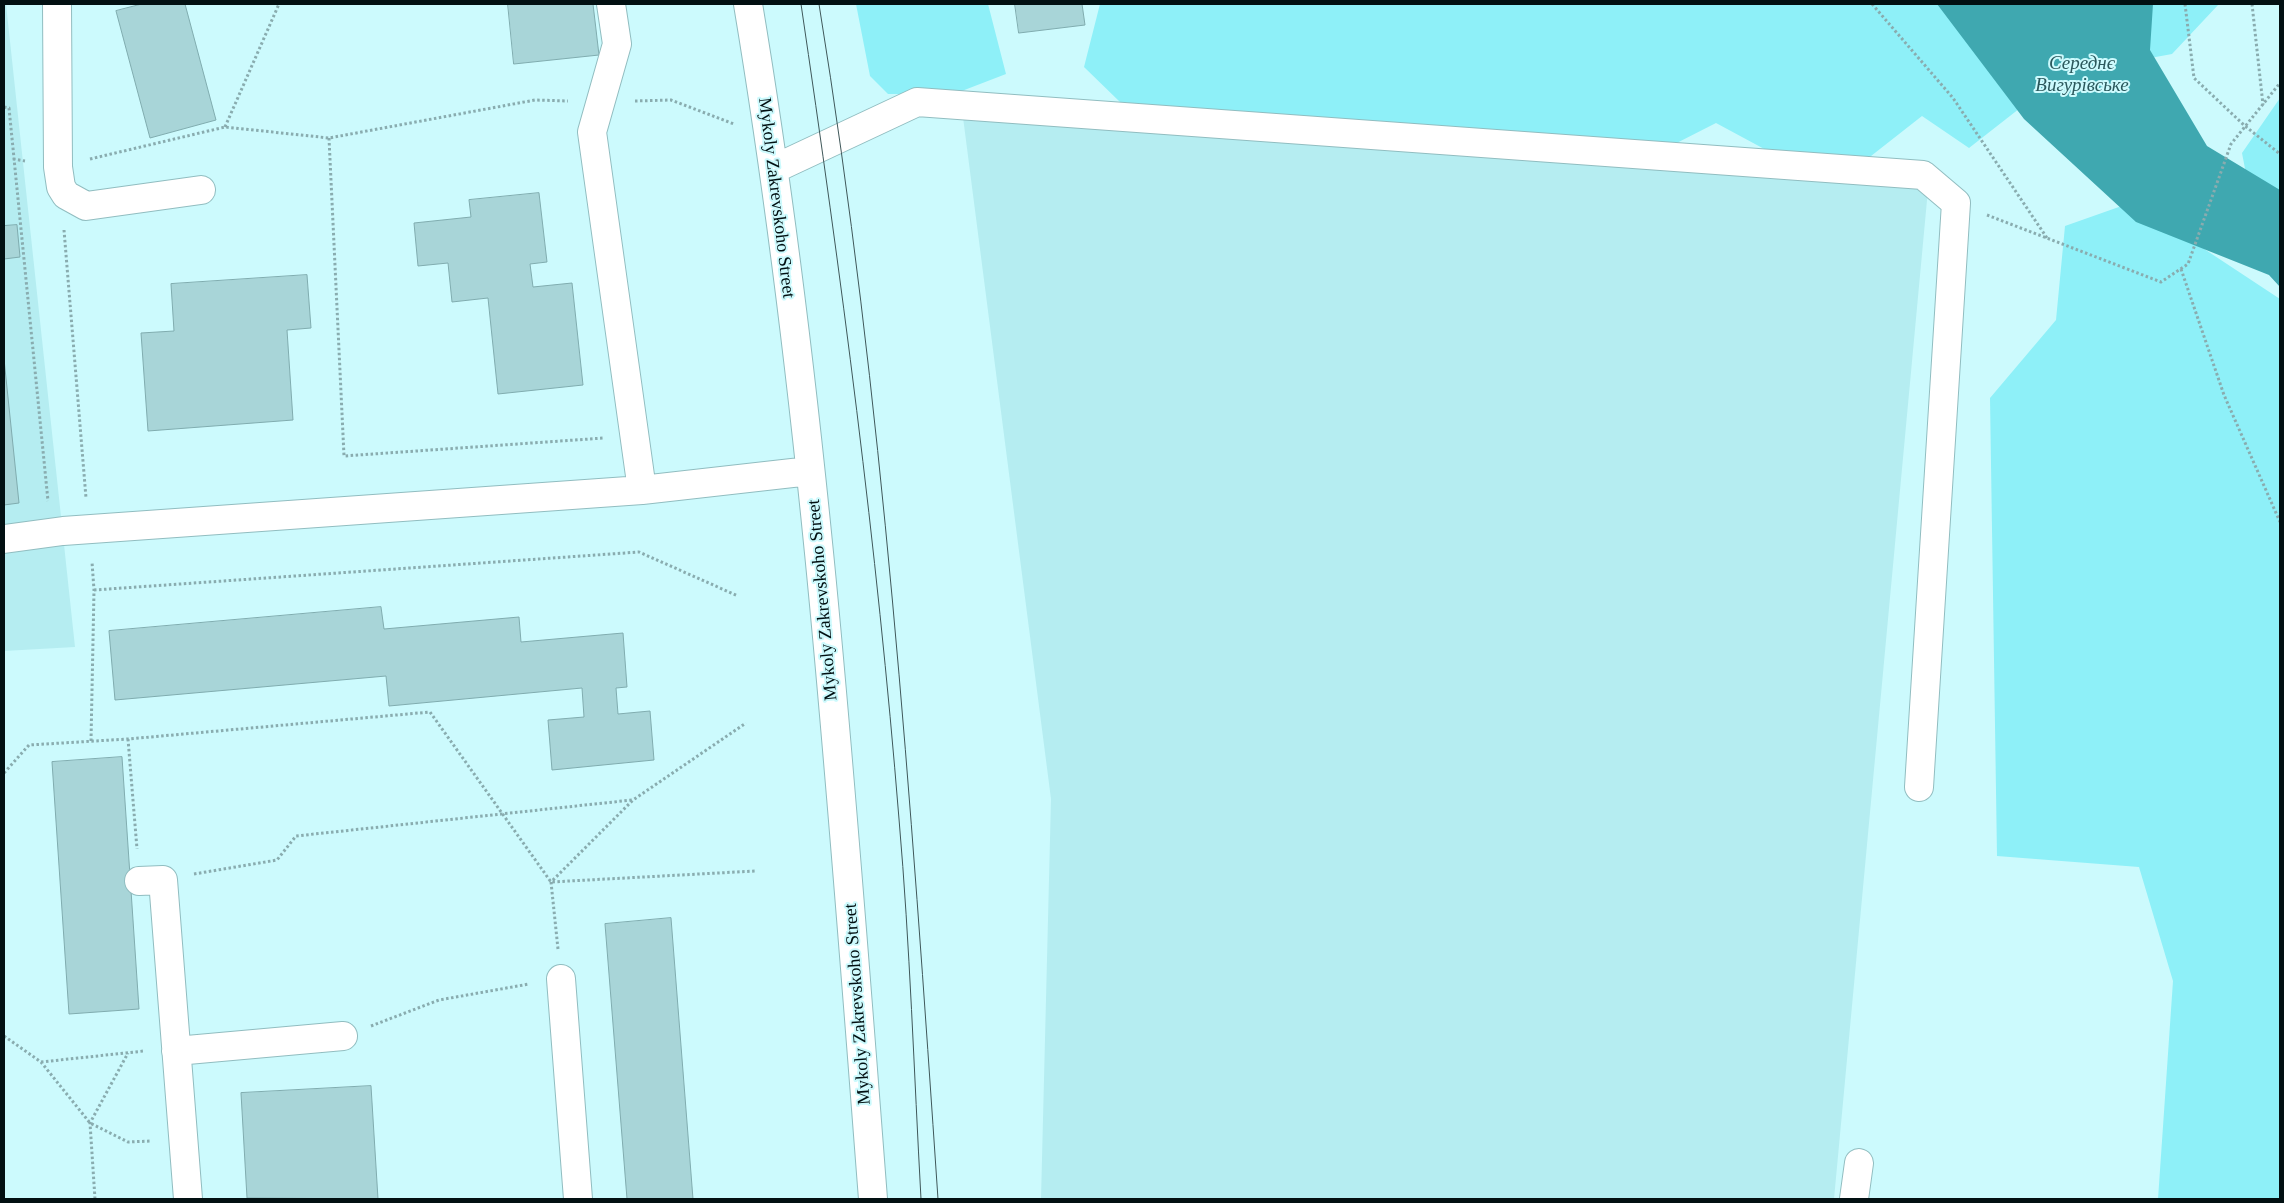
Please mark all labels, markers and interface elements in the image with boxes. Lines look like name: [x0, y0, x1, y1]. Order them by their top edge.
water label: Середнє Вигурівське: [2035, 53, 2129, 97]
street label: Mykoly Zakrevskoho Street: [753, 96, 799, 300]
street label: Mykoly Zakrevskoho Street: [803, 498, 843, 702]
street label: Mykoly Zakrevskoho Street: [840, 903, 876, 1105]

